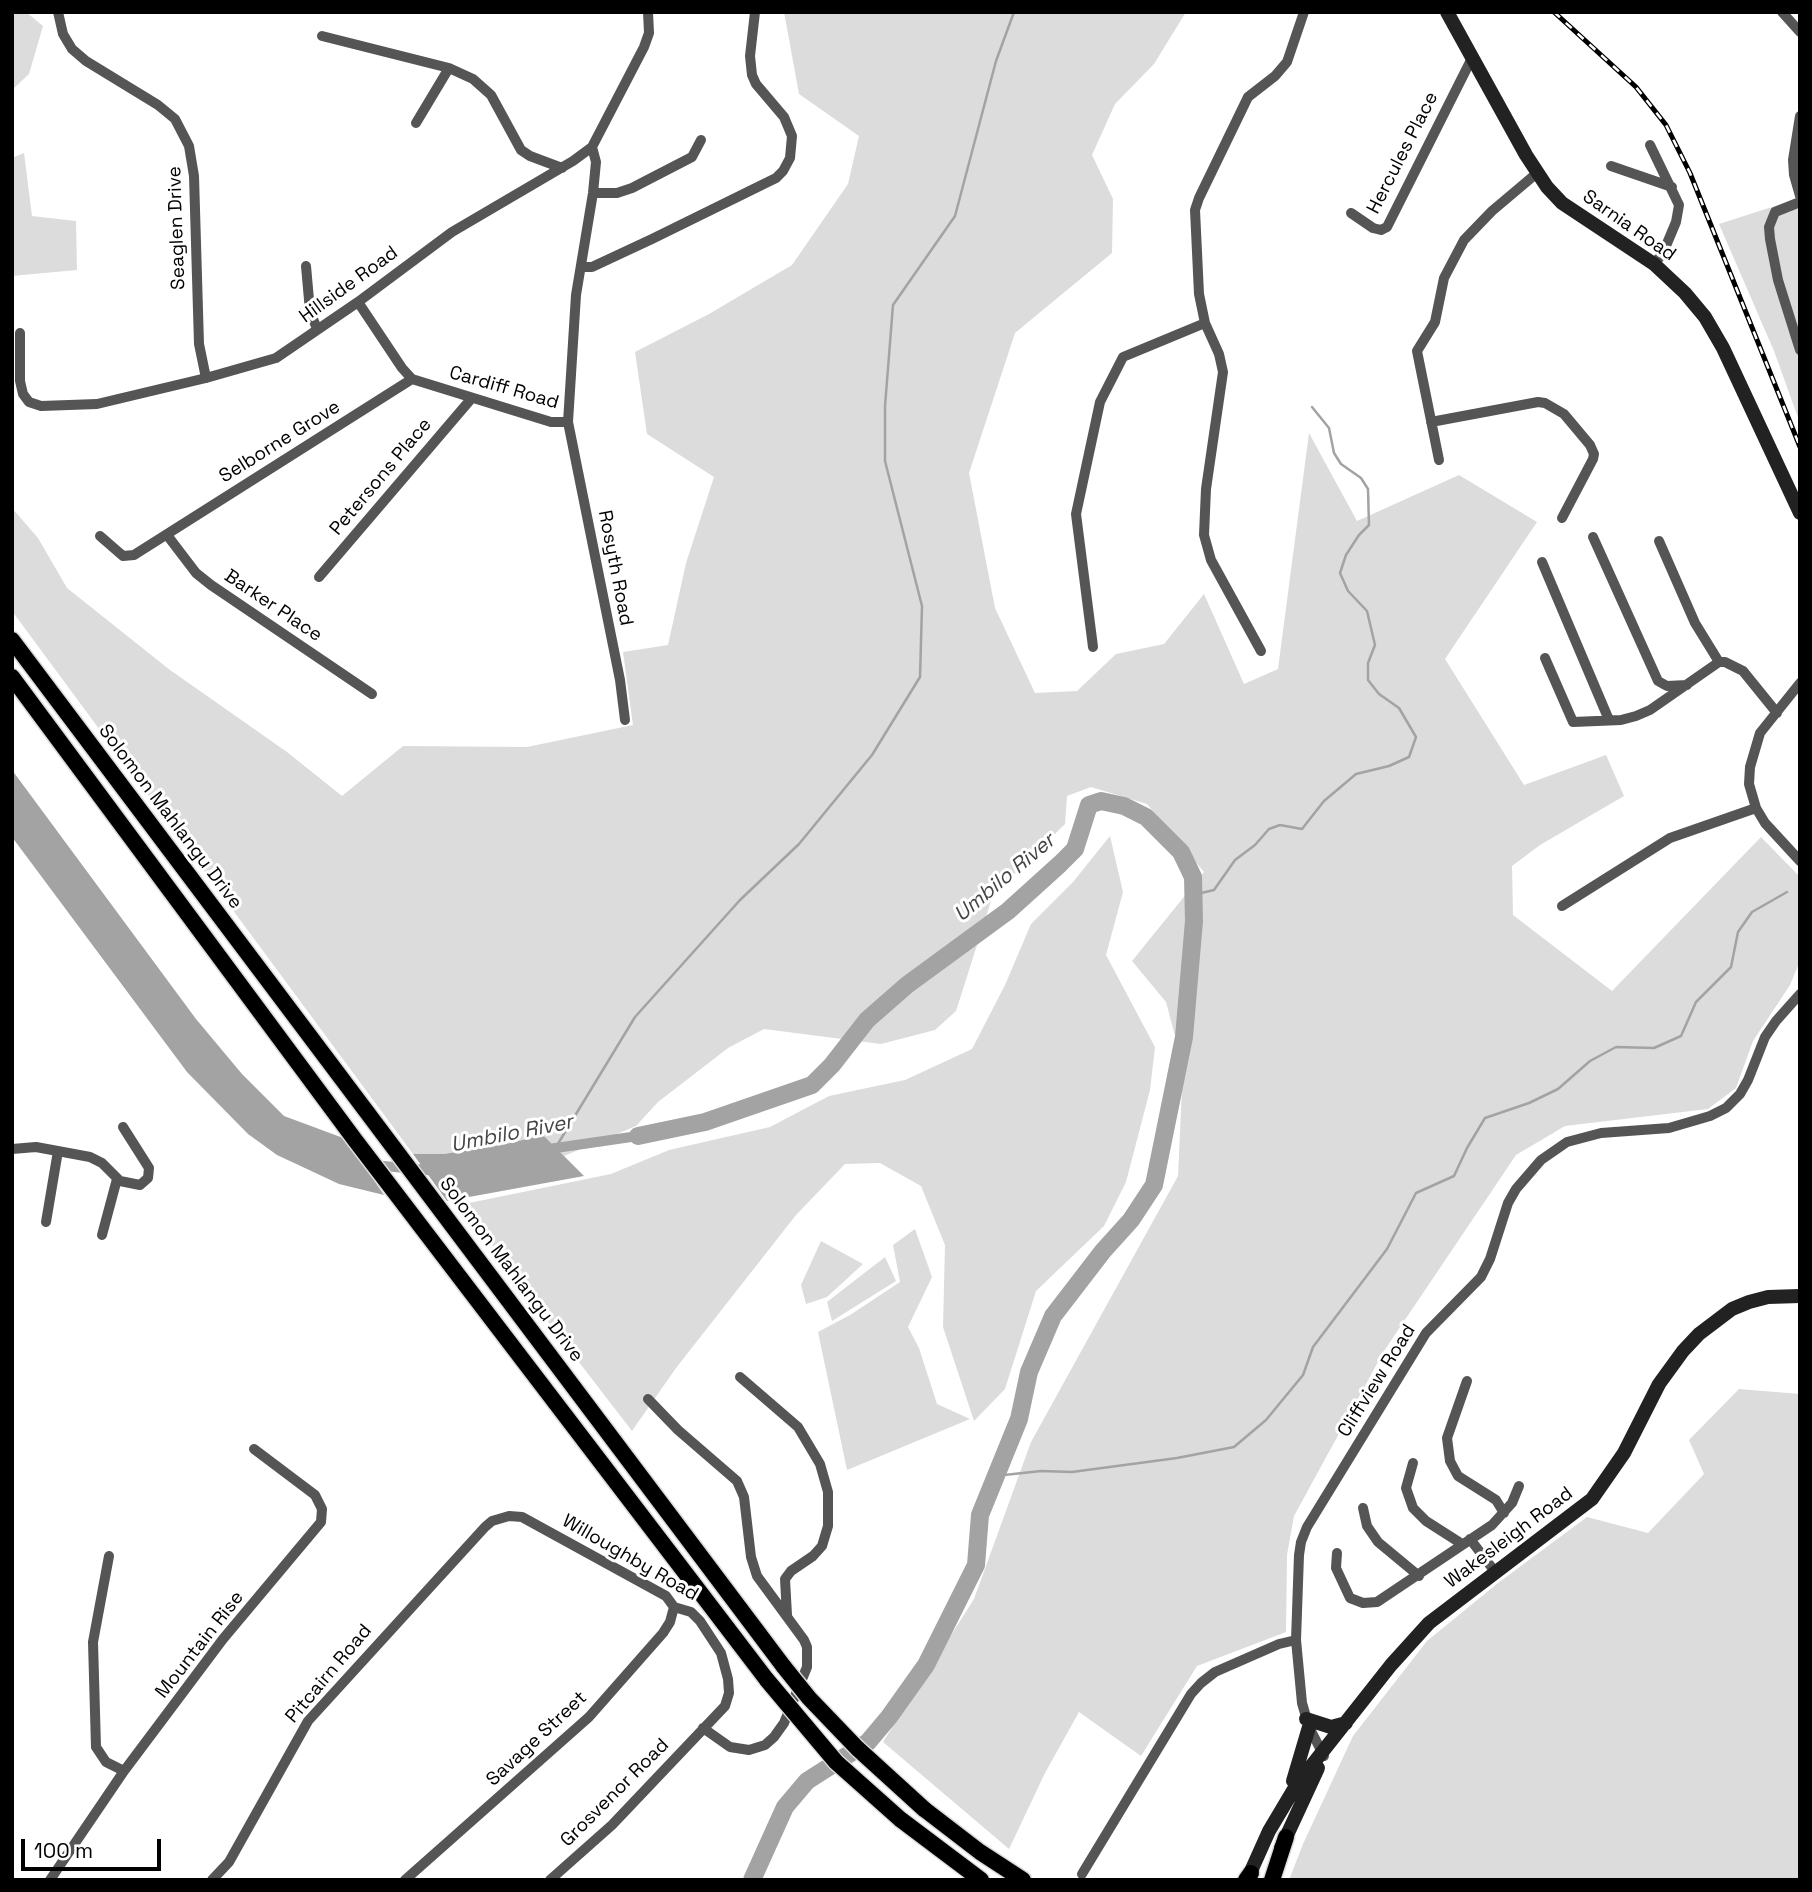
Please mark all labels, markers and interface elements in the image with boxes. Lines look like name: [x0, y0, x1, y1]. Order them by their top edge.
street label: Hercules Place: [1362, 88, 1444, 218]
street label: Seaglen Drive: [163, 166, 191, 290]
street label: Sarnia Road: [1578, 186, 1680, 266]
street label: Hillside Road: [295, 242, 403, 328]
street label: Cardiff Road: [447, 361, 561, 415]
street label: Selborne Grove: [215, 396, 345, 488]
street label: Petersons Place: [325, 414, 437, 540]
street label: Rosyth Road: [593, 508, 637, 628]
street label: Barker Place: [220, 565, 326, 647]
street label: Solomon Mahlangu Drive: [93, 720, 247, 914]
water label: Umbilo River: [949, 829, 1061, 927]
water label: Umbilo River: [449, 1110, 575, 1158]
street label: Solomon Mahlangu Drive: [434, 1173, 588, 1367]
street label: Cliffview Road: [1333, 1320, 1421, 1442]
street label: Wakesleigh Road: [1441, 1482, 1577, 1594]
street label: Willoughby Road: [558, 1510, 702, 1606]
street label: Mountain Rise: [151, 1587, 249, 1703]
street label: Pitcairn Road: [281, 1620, 377, 1728]
street label: Savage Street: [482, 1687, 592, 1791]
street label: Grosvenor Road: [556, 1734, 674, 1852]
scale bar: [24, 1826, 164, 1870]
text: 100 m: [34, 1837, 93, 1864]

